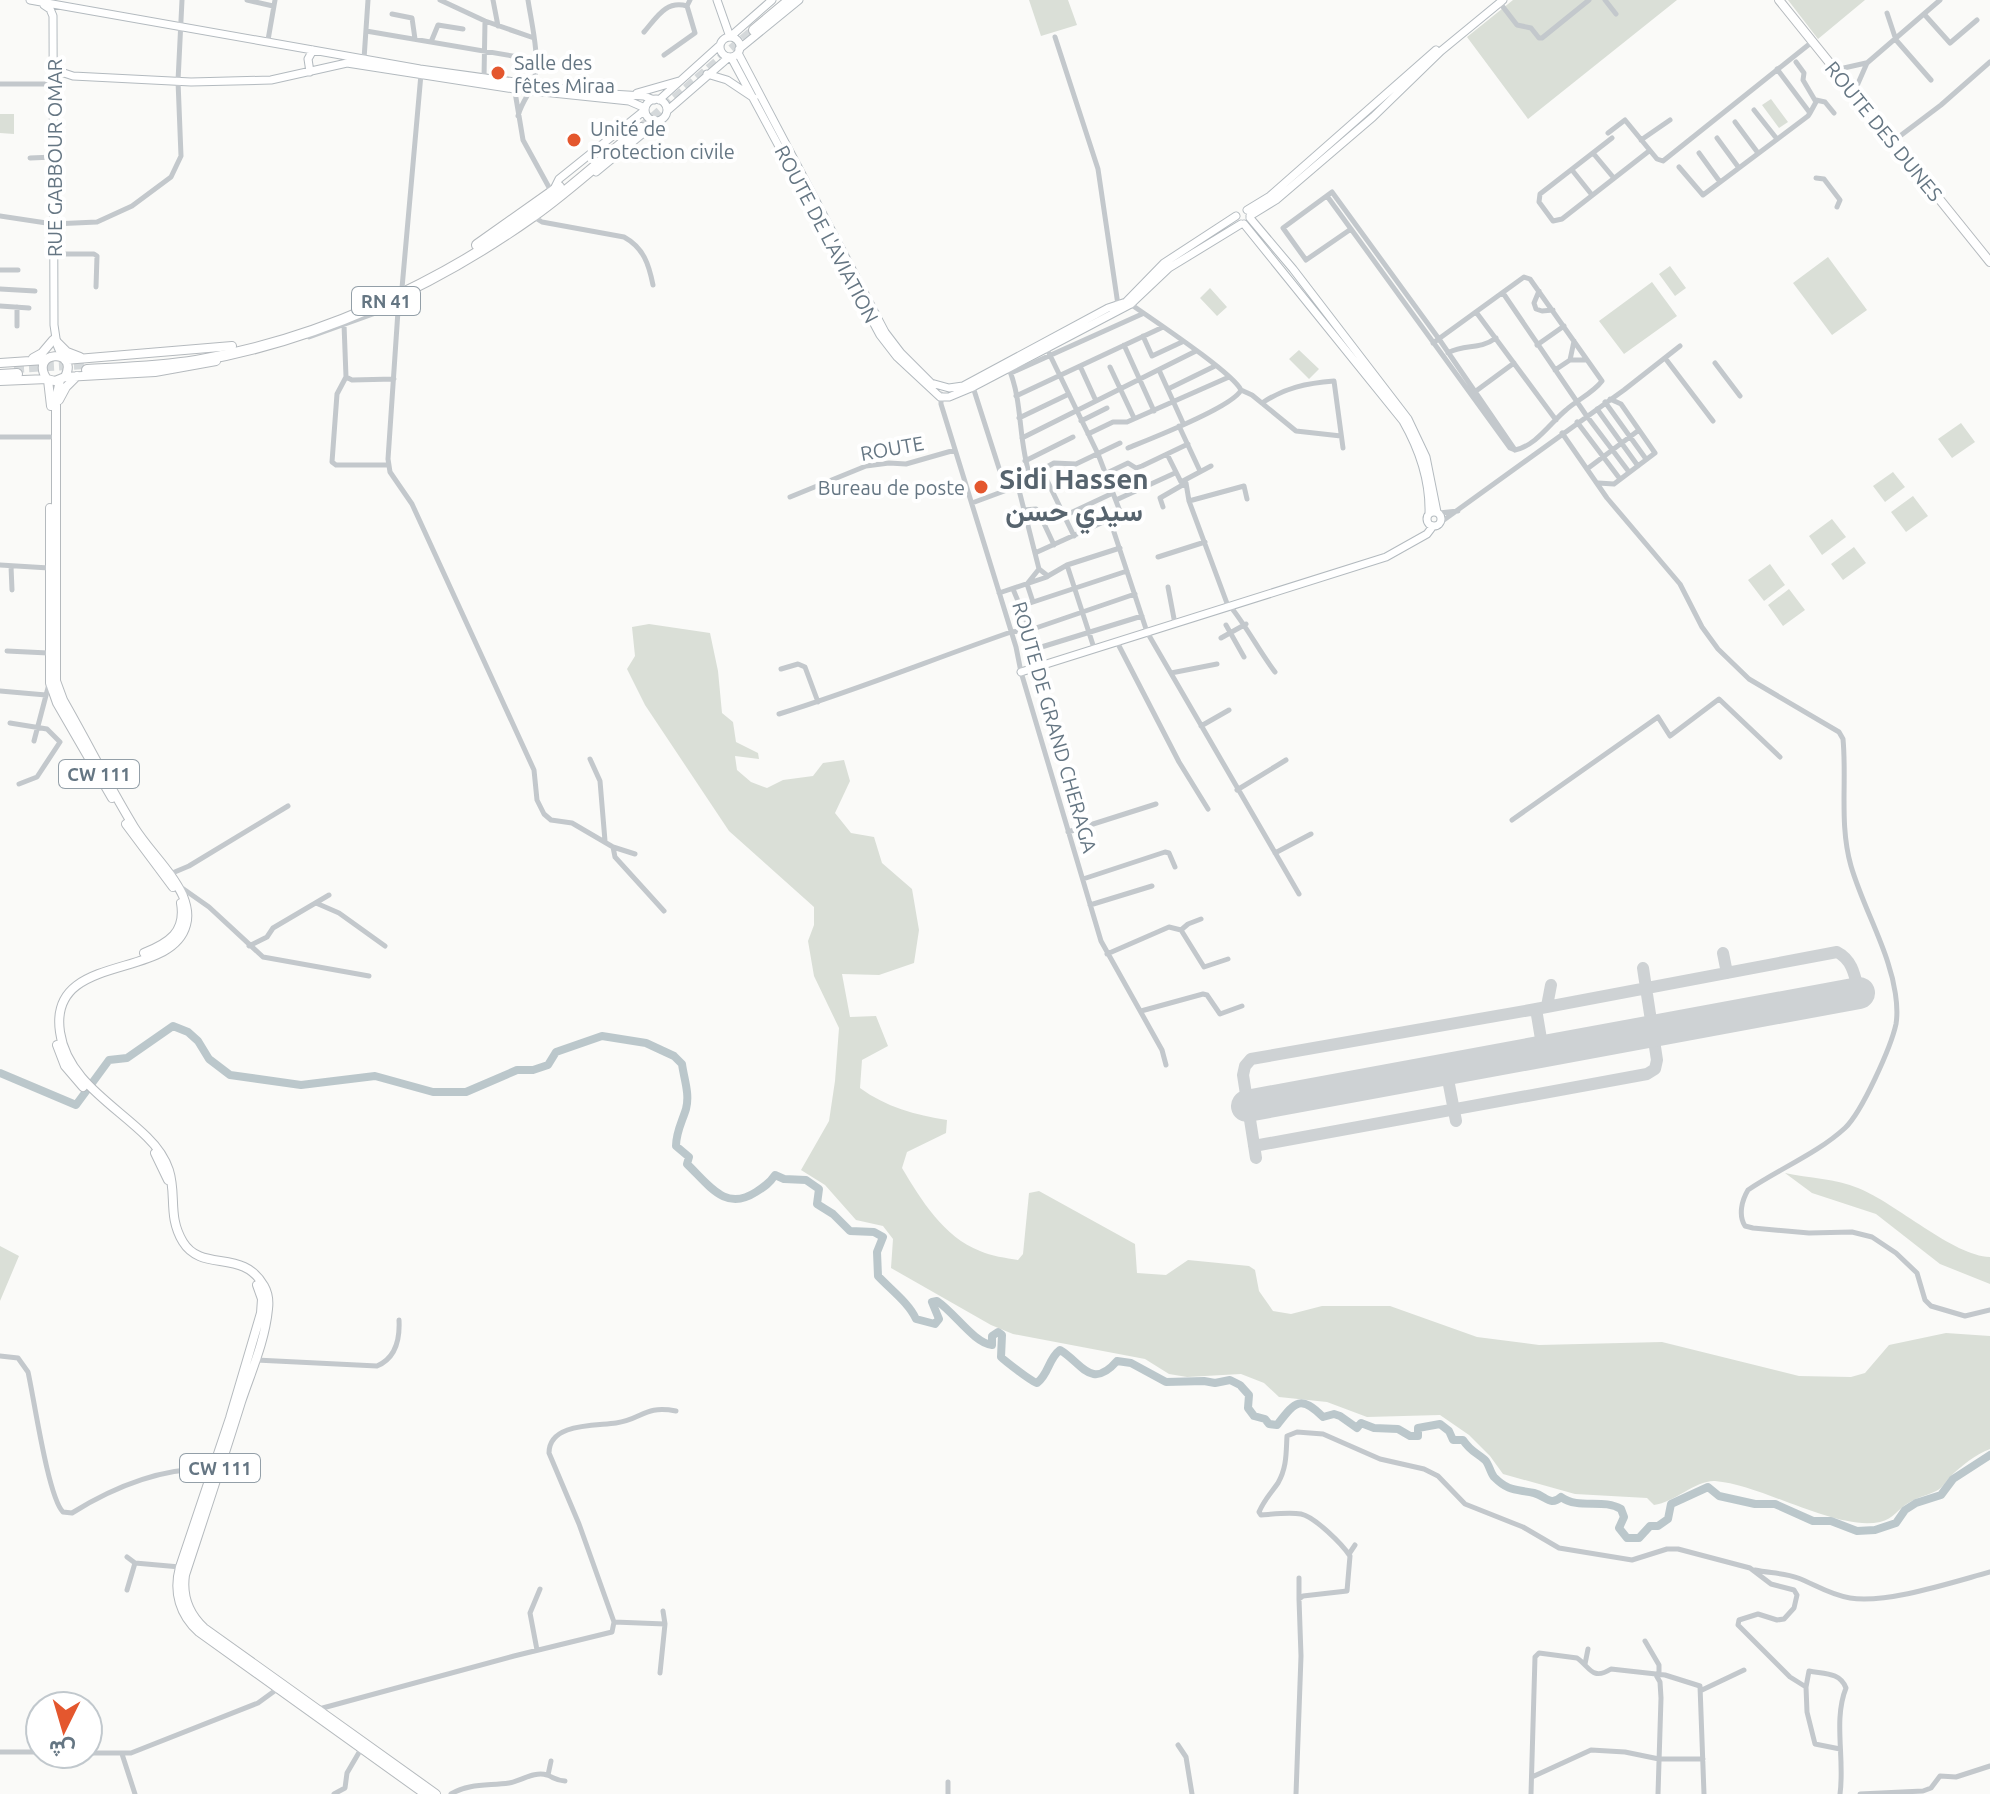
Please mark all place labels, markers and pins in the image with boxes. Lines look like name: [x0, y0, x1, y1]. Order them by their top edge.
place label: Salle des fêtes Miraa: [514, 51, 615, 97]
marker: Salle des fêtes Miraa: [489, 64, 507, 82]
place label: Unité de Protection civile: [590, 117, 735, 163]
marker: Unité de Protection civile: [565, 131, 583, 149]
place label: Bureau de poste: [818, 476, 965, 499]
marker: Bureau de poste: [972, 478, 990, 496]

